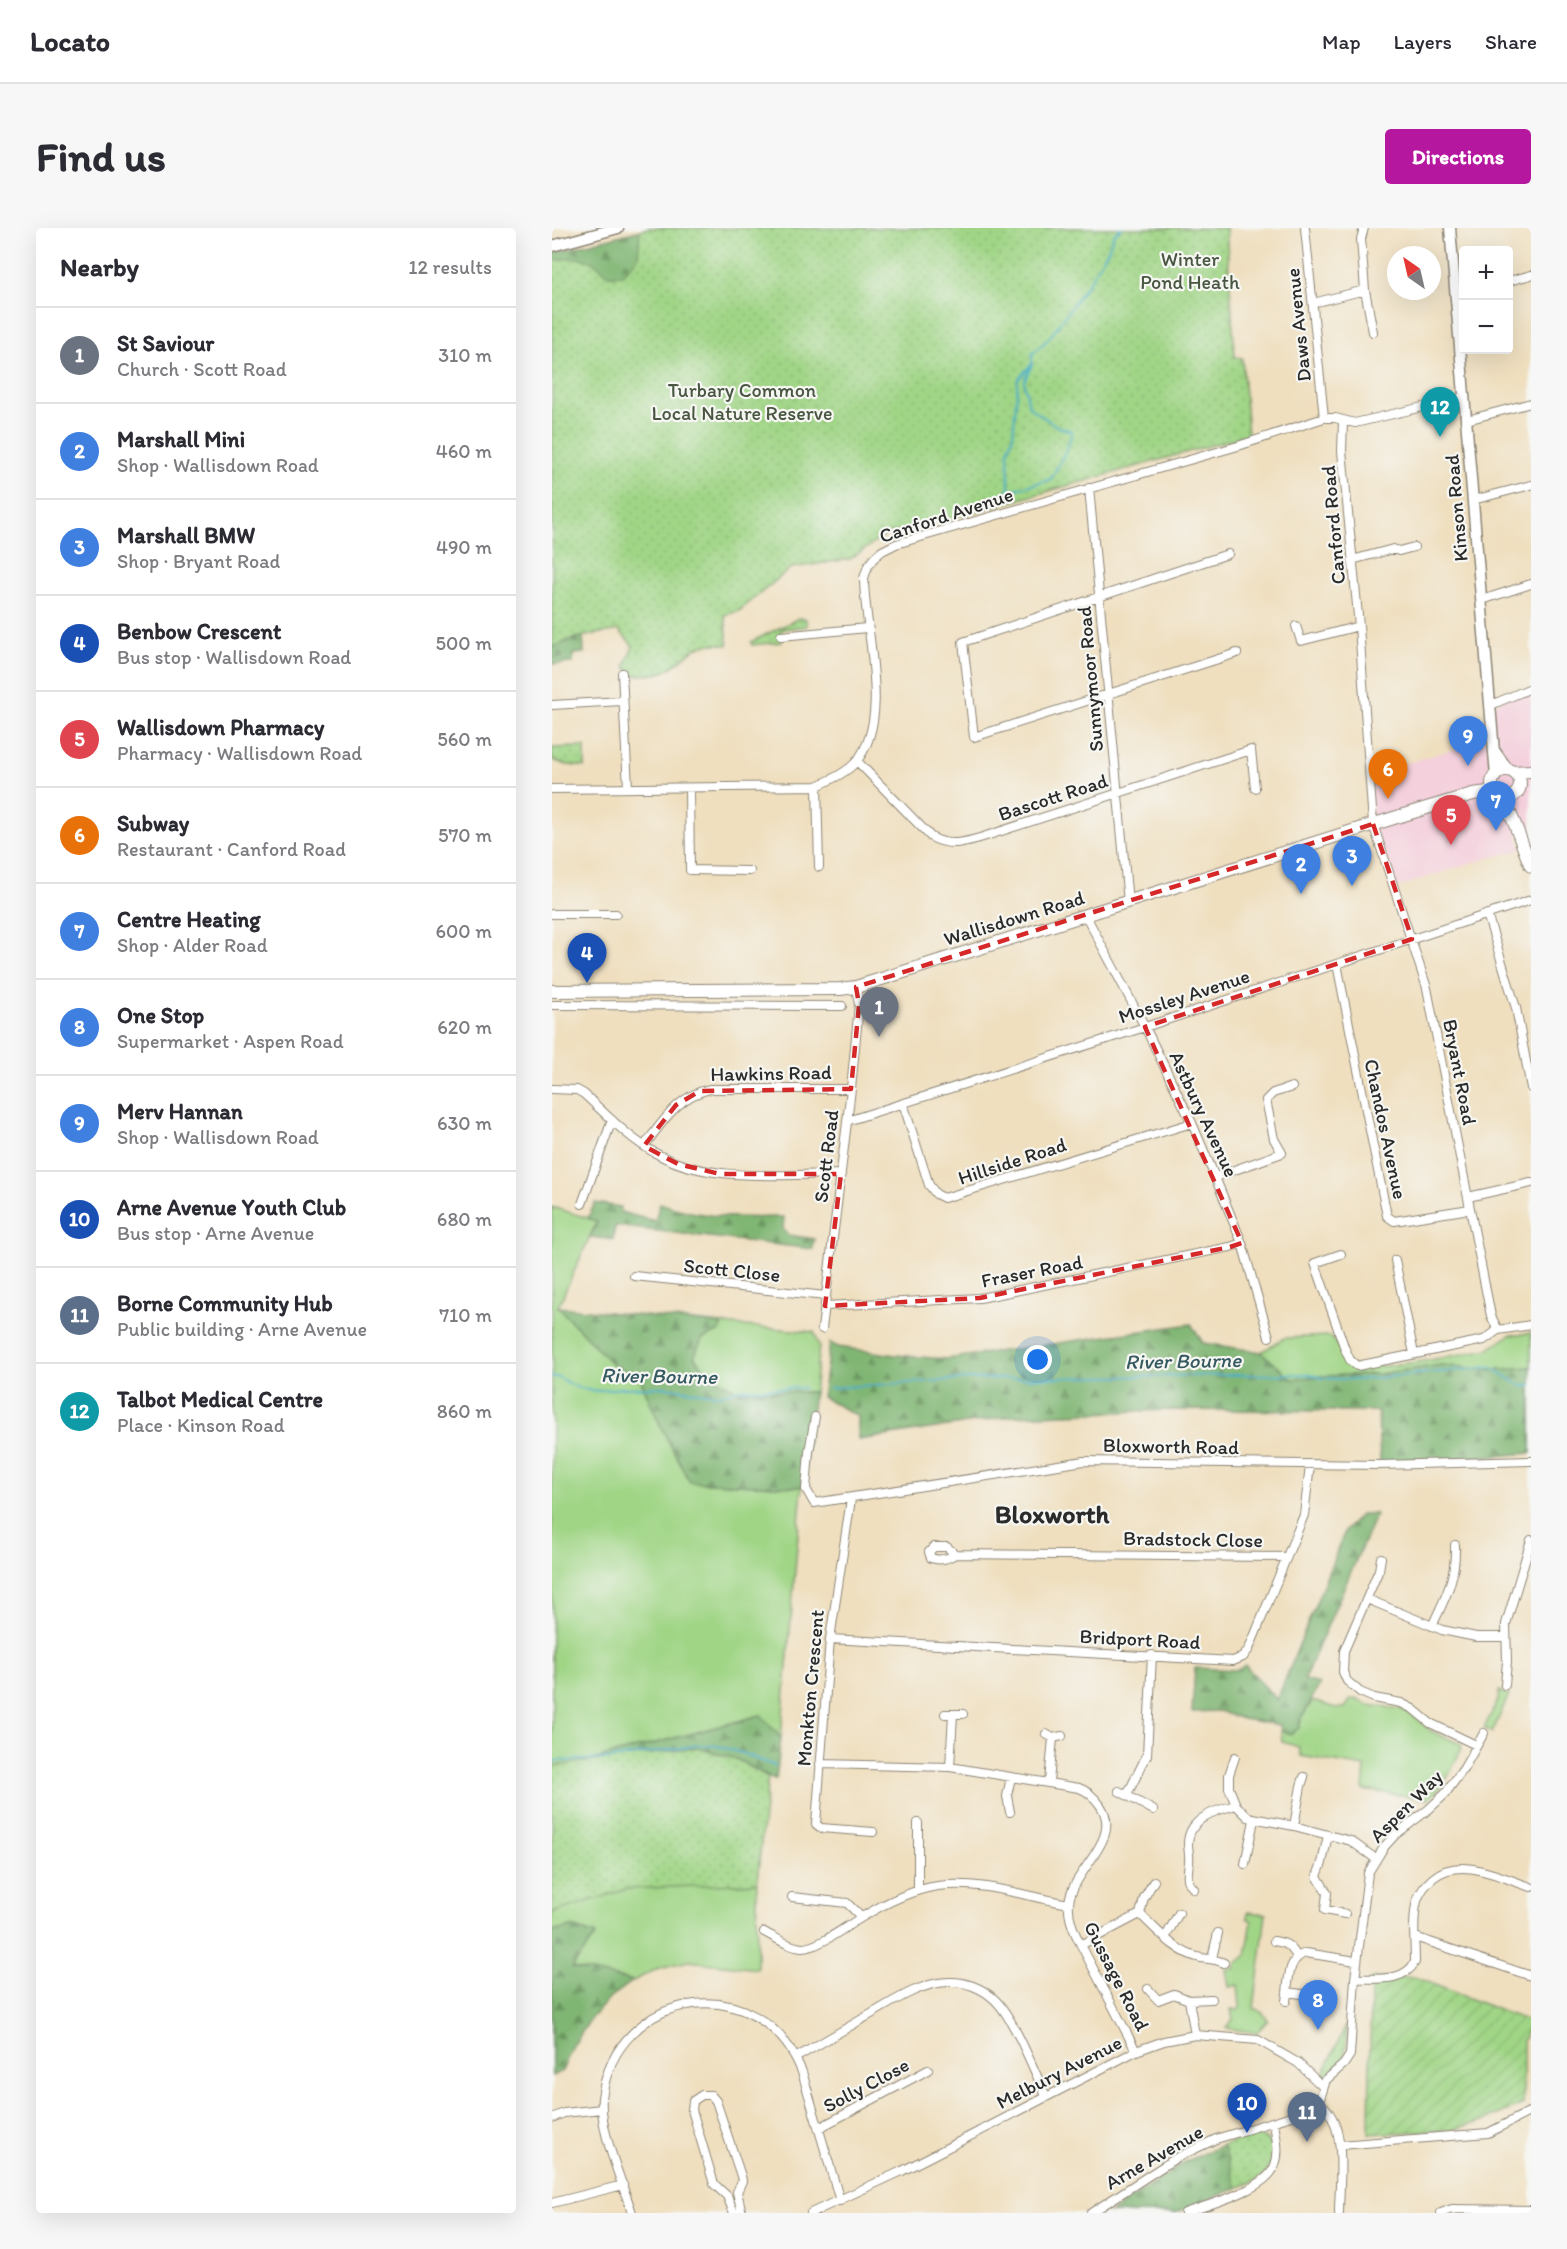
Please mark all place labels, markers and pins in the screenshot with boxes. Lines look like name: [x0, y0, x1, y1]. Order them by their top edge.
pin: 12: [1420, 388, 1460, 437]
pin: 9: [1448, 716, 1488, 766]
pin: 6: [1368, 750, 1408, 799]
pin: 7: [1476, 782, 1516, 831]
pin: 5: [1432, 796, 1470, 845]
pin: 3: [1332, 836, 1372, 886]
pin: 2: [1282, 844, 1320, 894]
pin: 4: [567, 934, 606, 983]
pin: 1: [860, 988, 898, 1037]
pin: 8: [1298, 1980, 1338, 2030]
pin: 10: [1228, 2084, 1266, 2133]
pin: 11: [1288, 2092, 1326, 2142]

